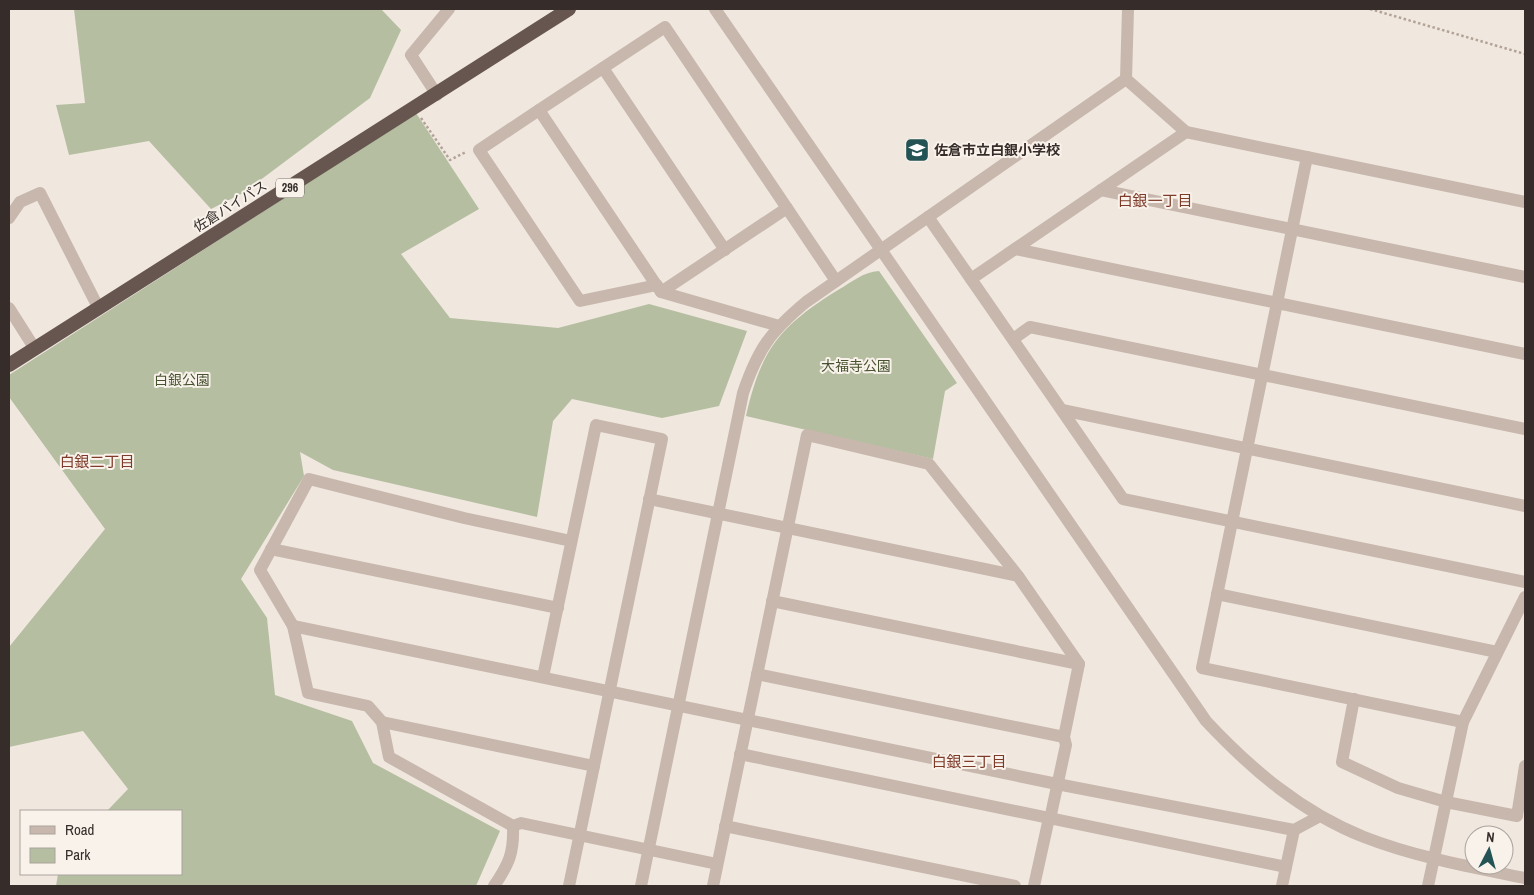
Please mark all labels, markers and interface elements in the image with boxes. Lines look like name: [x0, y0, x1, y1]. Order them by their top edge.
school or university icon: 佐倉市立白銀小学校: [904, 137, 930, 163]
place label: 佐倉市立白銀小学校: [934, 141, 1060, 159]
street label: 佐倉バイパス: [190, 176, 270, 236]
road number: 296: [276, 178, 304, 198]
district label: 白銀一丁目: [1117, 190, 1193, 211]
park label: 大福寺公園: [821, 357, 891, 375]
park label: 白銀公園: [154, 371, 210, 389]
district label: 白銀二丁目: [59, 451, 135, 472]
district label: 白銀三丁目: [931, 751, 1007, 772]
legend: [20, 810, 182, 875]
text: Road: [65, 819, 94, 840]
north arrow: [1464, 825, 1514, 875]
text: N: [1485, 828, 1495, 846]
text: Park: [65, 844, 91, 865]

